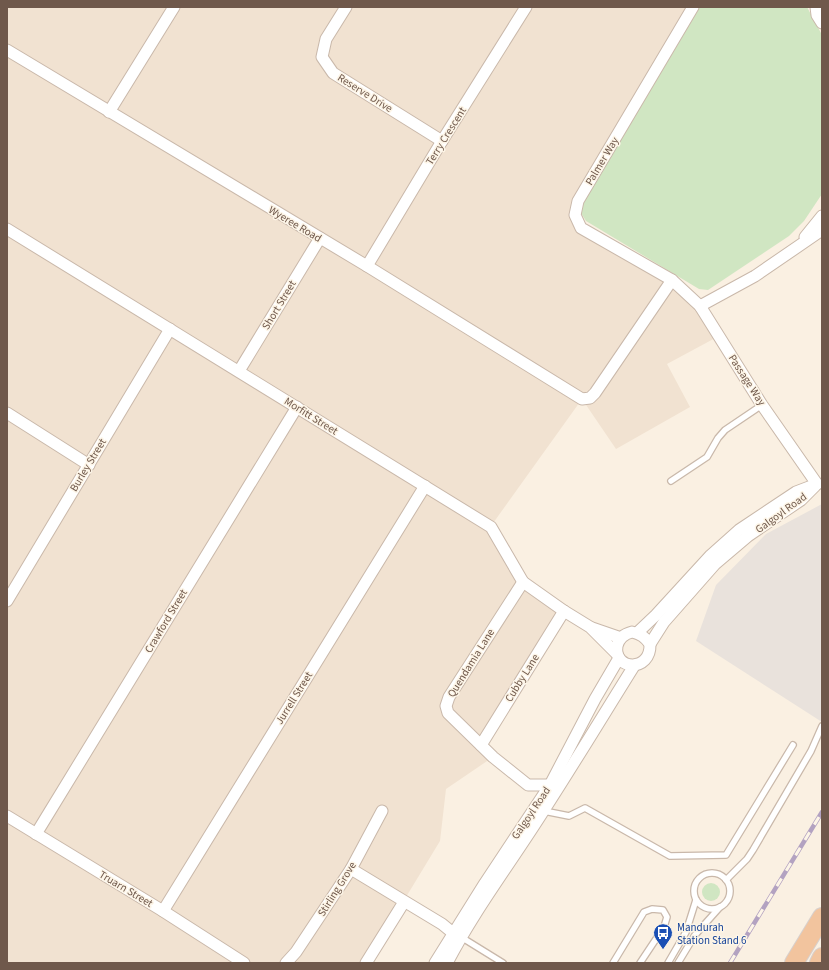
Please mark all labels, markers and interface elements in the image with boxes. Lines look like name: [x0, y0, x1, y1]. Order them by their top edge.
street label: Reserve Drive: [335, 70, 396, 116]
street label: Terry Crescent: [422, 104, 470, 168]
street label: Palmer Way: [582, 134, 622, 188]
street label: Wyeree Road: [266, 202, 324, 246]
street label: Short Street: [258, 277, 300, 332]
street label: Passage Way: [725, 351, 769, 409]
street label: Morfitt Street: [281, 394, 341, 439]
street label: Burley Street: [66, 435, 110, 494]
street label: Galgoyl Road: [752, 489, 810, 537]
street label: Crawford Street: [141, 586, 191, 656]
street label: Quendamia Lane: [444, 625, 498, 700]
street label: Cubby Lane: [501, 651, 543, 705]
street label: Jurrell Street: [272, 669, 316, 727]
street label: Galgoyl Road: [508, 784, 554, 842]
street label: Stirling Grove: [314, 858, 360, 919]
street label: Truarn Street: [96, 867, 156, 911]
place label: Mandurah Station Stand 6: [677, 920, 747, 948]
bus stop icon: Mandurah Station Stand 6: [652, 922, 674, 950]

